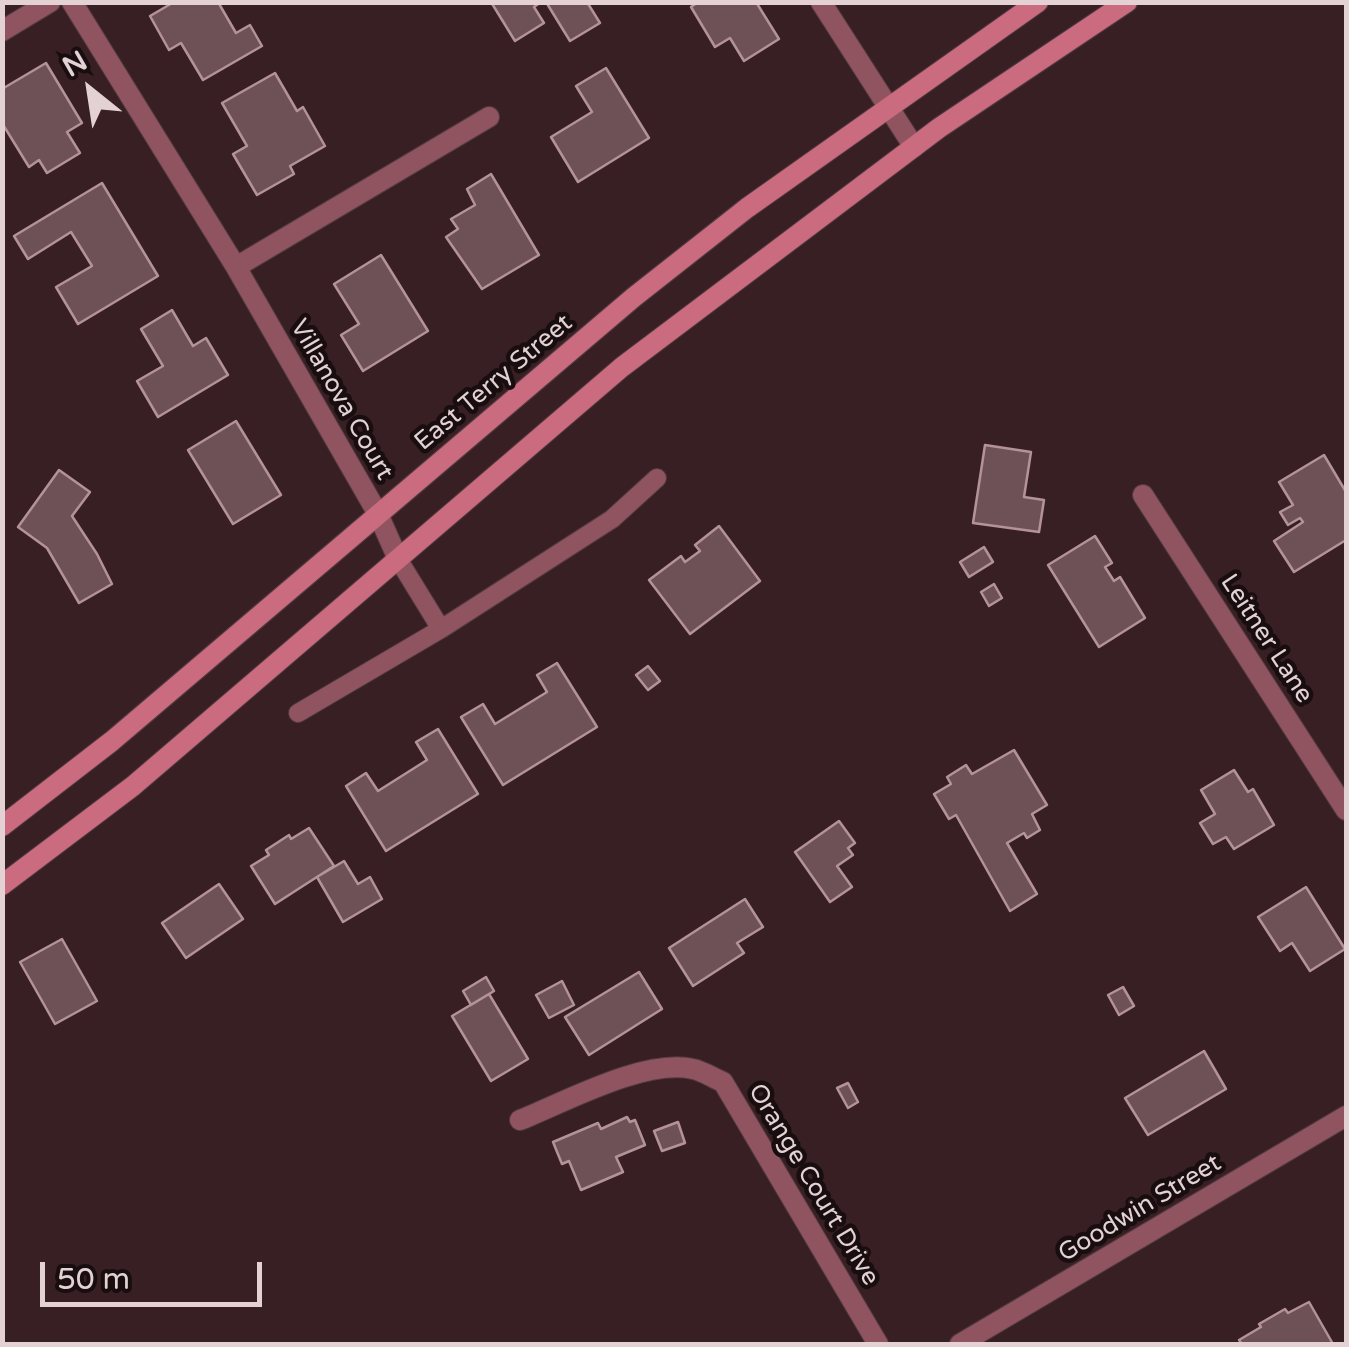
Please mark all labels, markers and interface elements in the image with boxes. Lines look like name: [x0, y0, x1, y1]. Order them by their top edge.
north arrow: [40, 40, 140, 140]
text: N: [57, 44, 93, 84]
street label: East Terry Street: [409, 308, 579, 458]
street label: Villanova Court: [283, 314, 399, 486]
street label: Leitner Lane: [1213, 569, 1319, 709]
street label: Orange Court Drive: [741, 1079, 885, 1291]
street label: Goodwin Street: [1053, 1149, 1227, 1269]
scale bar: [45, 1242, 268, 1304]
text: 50 m: [57, 1261, 130, 1298]

